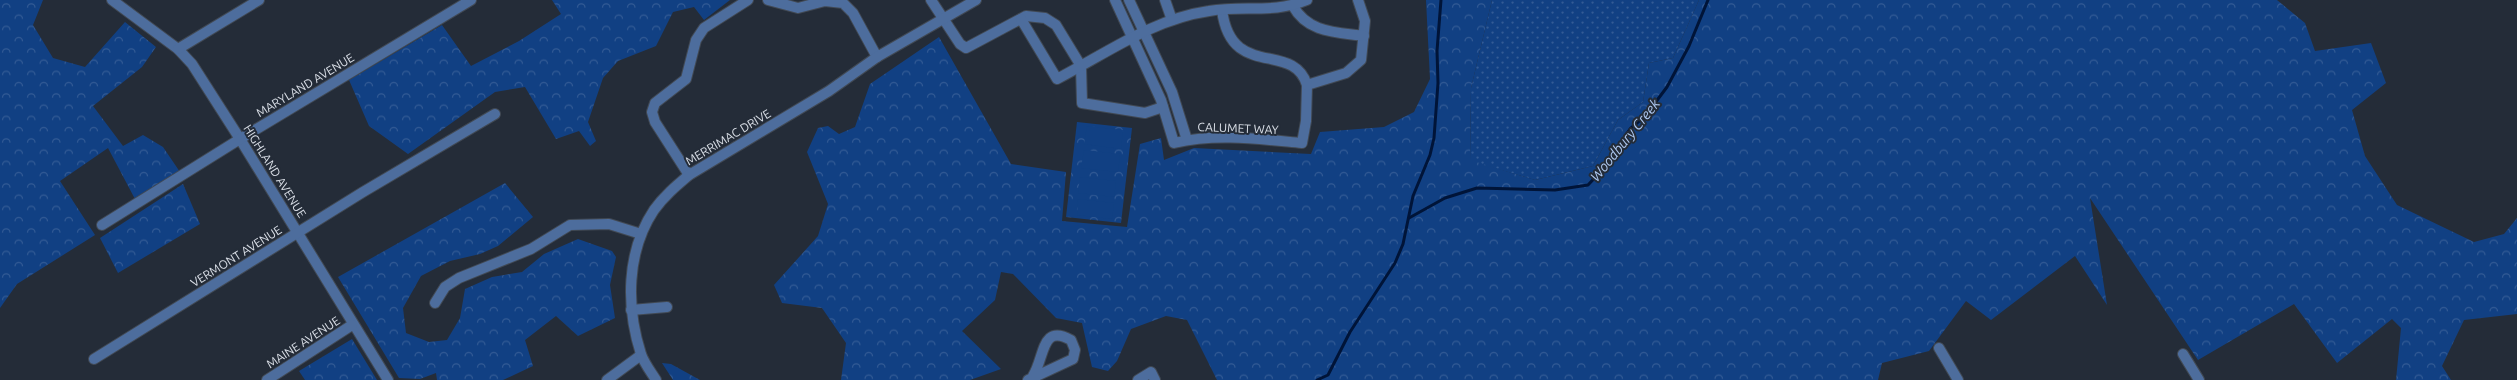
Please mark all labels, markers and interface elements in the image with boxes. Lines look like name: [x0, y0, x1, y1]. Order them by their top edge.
street label: MARYLAND AVENUE: [254, 51, 356, 119]
water label: Woodbury Creek: [1587, 95, 1664, 184]
street label: MERRIMAC DRIVE: [683, 106, 773, 168]
street label: CALUMET WAY: [1197, 120, 1279, 136]
street label: HIGHLAND AVENUE: [241, 122, 309, 220]
street label: VERMONT AVENUE: [188, 223, 284, 289]
street label: MAINE AVENUE: [264, 313, 342, 370]

